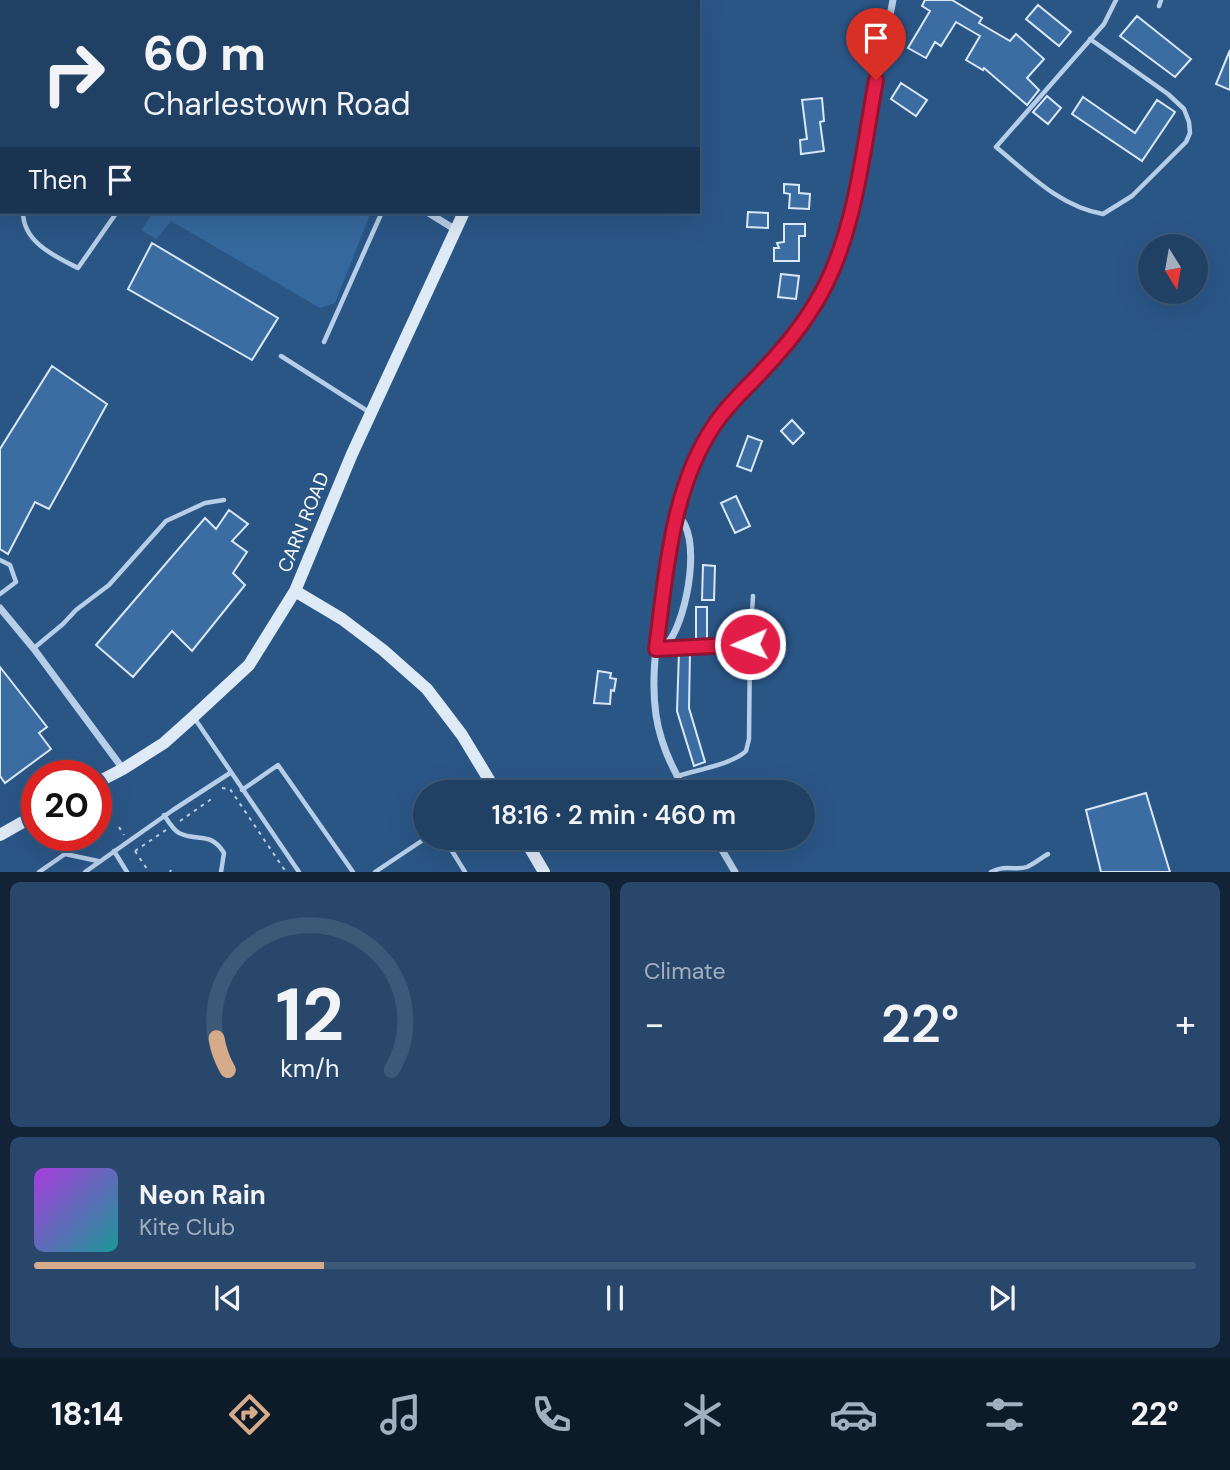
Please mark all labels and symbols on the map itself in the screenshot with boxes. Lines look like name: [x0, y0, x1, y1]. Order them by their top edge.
pin: [846, 8, 906, 80]
north arrow: [1138, 234, 1208, 304]
street label: CARN ROAD: [272, 468, 335, 576]
position arrow: [713, 607, 787, 681]
speed limit sign: 20: [21, 760, 112, 851]

